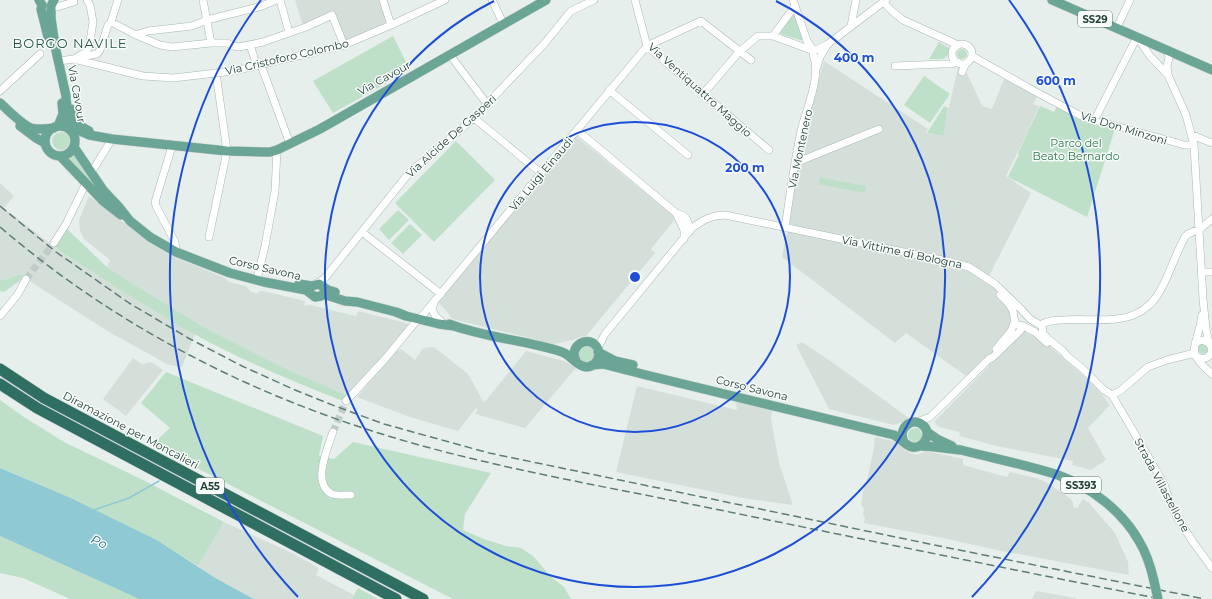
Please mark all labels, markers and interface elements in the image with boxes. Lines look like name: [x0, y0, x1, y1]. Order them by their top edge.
road number: SS29: [1078, 11, 1112, 27]
district label: BORGO NAVILE: [12, 35, 128, 51]
street label: Via Cristoforo Colombo: [224, 36, 350, 78]
street label: Via Ventiquattro Maggio: [645, 40, 755, 140]
text: 400 m: [834, 50, 874, 65]
street label: Via Cavour: [355, 58, 413, 98]
street label: Via Cavour: [65, 64, 89, 124]
text: 600 m: [1036, 73, 1076, 88]
street label: Via Alcide De Gasperi: [403, 92, 499, 180]
street label: Via Montenero: [785, 108, 815, 190]
street label: Via Don Minzoni: [1079, 108, 1169, 148]
street label: Via Luigi Einaudi: [506, 134, 576, 214]
park label: Parco del Beato Bernardo: [1032, 136, 1120, 163]
text: 200 m: [725, 160, 765, 175]
street label: Via Vittime di Bologna: [840, 232, 964, 272]
street label: Corso Savona: [227, 253, 303, 283]
centre of rings: [628, 270, 642, 284]
street label: Corso Savona: [715, 372, 789, 404]
street label: Diramazione per Moncalieri: [61, 388, 201, 472]
street label: Strada Villastellone: [1131, 436, 1193, 535]
road number: SS393: [1061, 477, 1101, 493]
road number: A55: [196, 478, 224, 494]
water label: Po: [89, 531, 110, 552]

